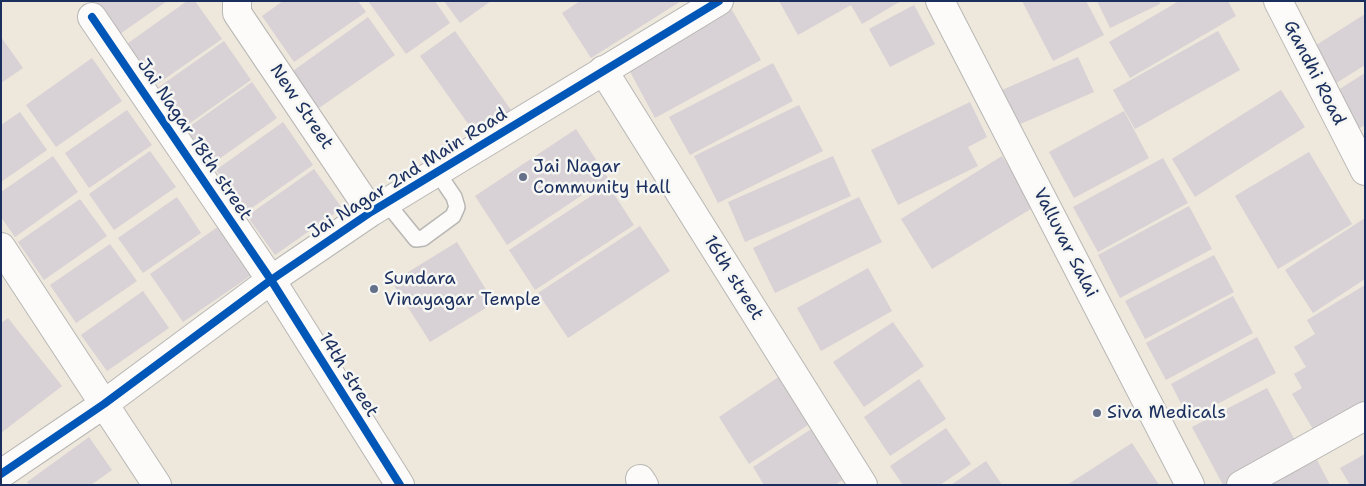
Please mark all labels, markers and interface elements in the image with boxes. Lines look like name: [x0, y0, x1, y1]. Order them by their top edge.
street label: Gandhi Road: [1278, 17, 1350, 129]
street label: Jai Nagar 18th street: [132, 55, 256, 225]
street label: New Street: [265, 60, 337, 154]
street label: Jai Nagar 2nd Main Road: [305, 104, 511, 244]
place label: Jai Nagar Community Hall: [533, 156, 670, 198]
marker: Jai Nagar Community Hall: [517, 171, 529, 183]
street label: Valluvar Salai: [1028, 185, 1102, 301]
street label: 16th street: [698, 232, 768, 324]
place label: Sundara Vinayagar Temple: [384, 268, 541, 310]
marker: Sundara Vinayagar Temple: [368, 283, 380, 295]
street label: 14th street: [313, 329, 383, 421]
place label: Siva Medicals: [1107, 402, 1226, 424]
marker: Siva Medicals: [1091, 407, 1103, 419]

